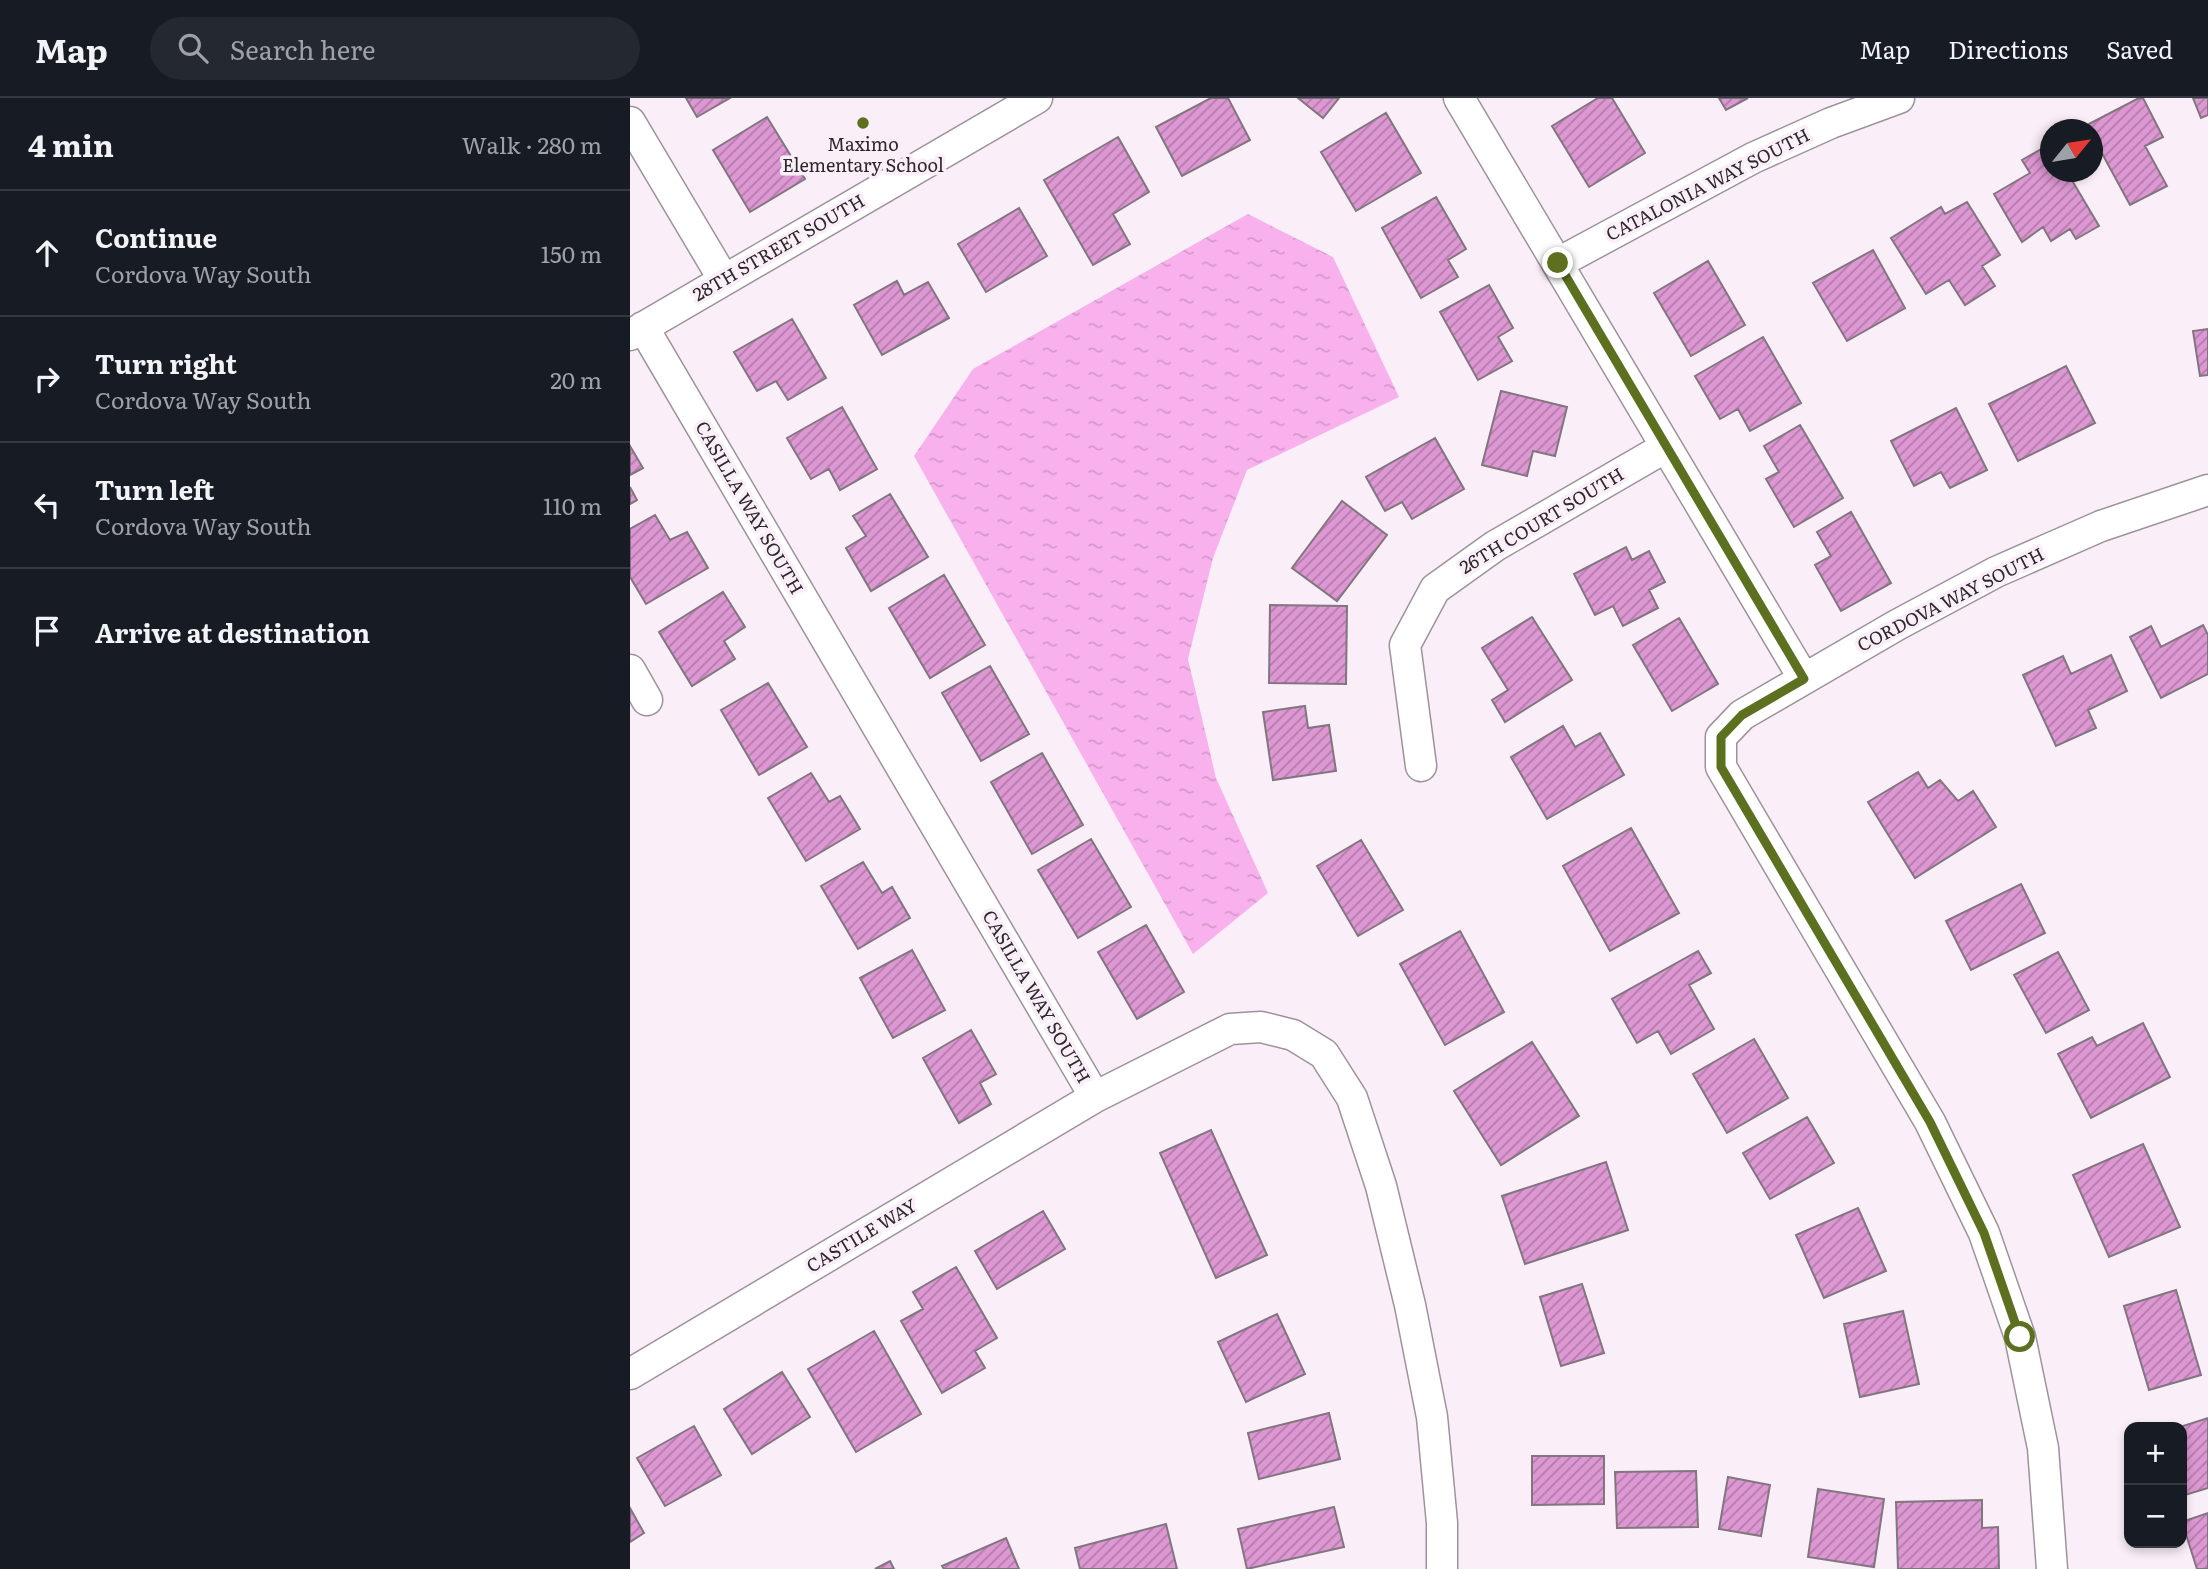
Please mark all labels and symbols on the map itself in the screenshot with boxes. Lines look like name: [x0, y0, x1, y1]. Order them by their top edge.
marker: Maximo Elementary School: [855, 115, 871, 131]
north arrow: [2040, 119, 2103, 182]
street label: CATALONIA WAY SOUTH: [1601, 120, 1814, 247]
place label: Maximo Elementary School: [782, 130, 944, 178]
street label: 28TH STREET SOUTH: [687, 186, 869, 307]
route end: [1542, 247, 1573, 278]
street label: CASILLA WAY SOUTH: [690, 416, 811, 599]
street label: 26TH COURT SOUTH: [1454, 460, 1628, 580]
street label: CORDOVA WAY SOUTH: [1852, 540, 2049, 658]
street label: CASILLA WAY SOUTH: [977, 905, 1098, 1088]
street label: CASTILE WAY: [801, 1191, 922, 1278]
route start: [2004, 1321, 2035, 1352]

